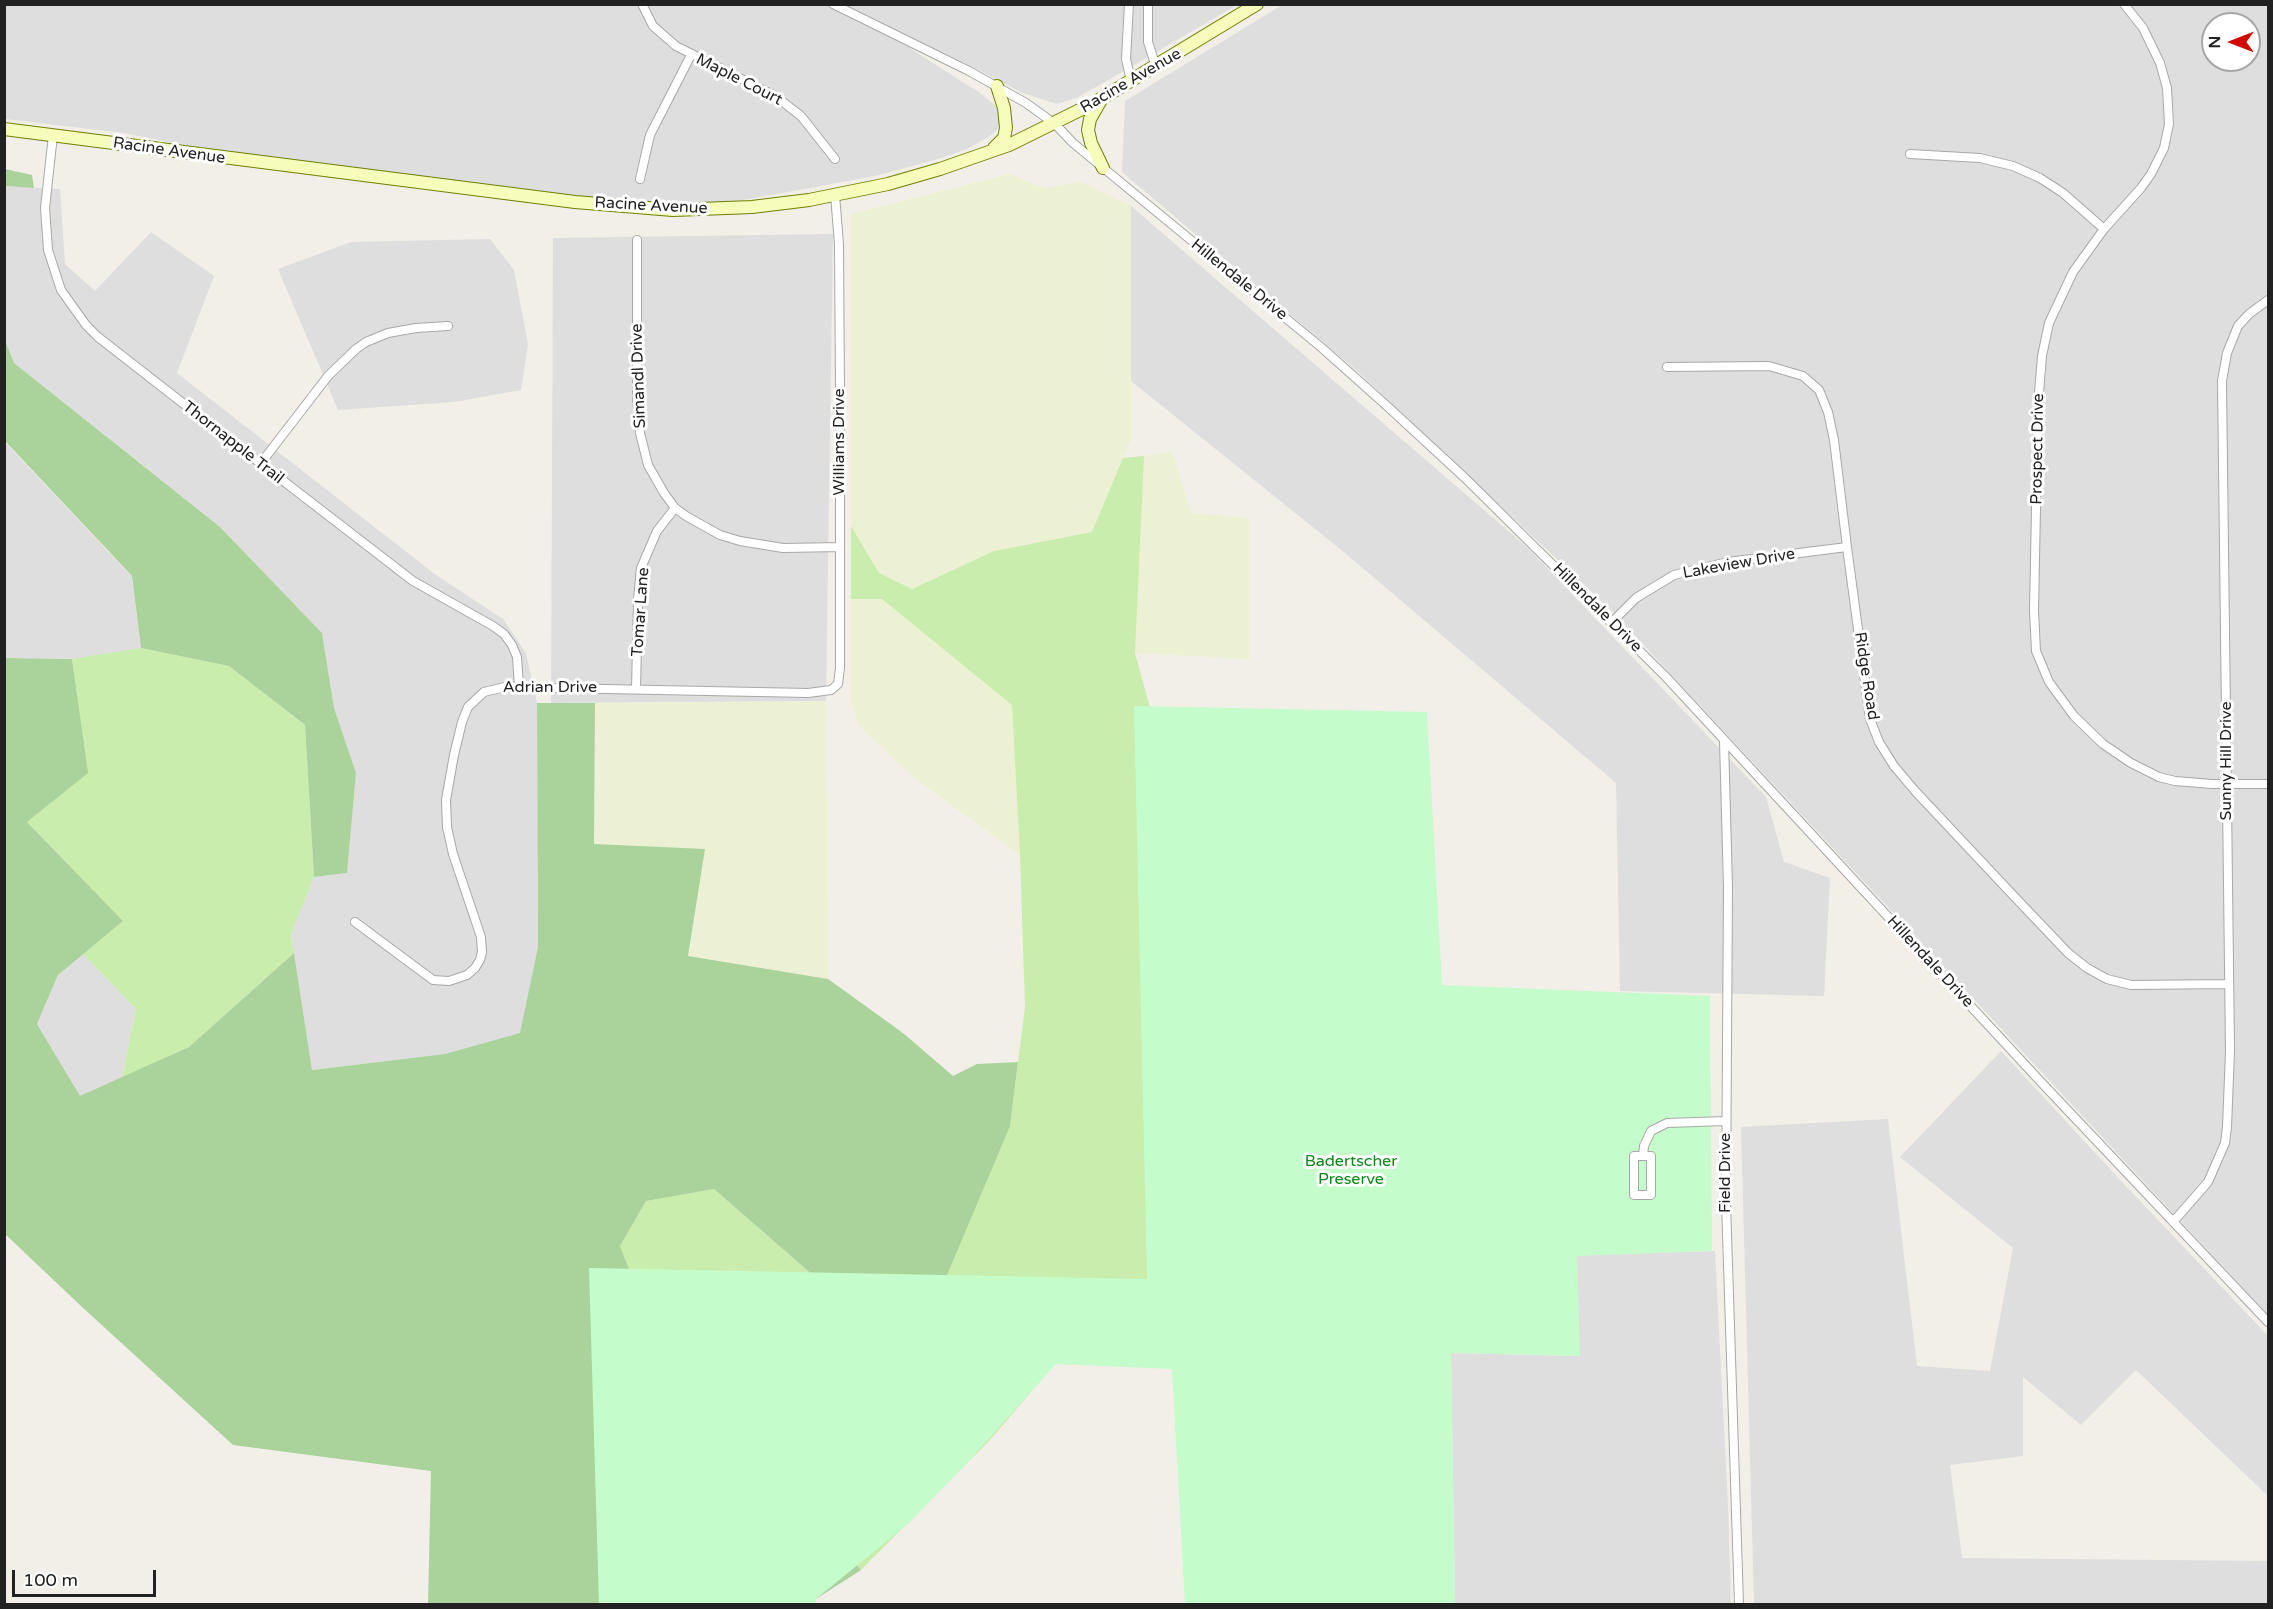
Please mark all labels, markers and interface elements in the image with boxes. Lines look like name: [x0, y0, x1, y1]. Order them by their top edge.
north arrow: [2201, 12, 2261, 72]
text: N: [2205, 36, 2225, 48]
street label: Racine Avenue: [1077, 44, 1185, 118]
street label: Maple Court: [693, 50, 785, 110]
street label: Racine Avenue: [112, 134, 226, 168]
street label: Racine Avenue: [594, 193, 708, 219]
street label: Hillendale Drive: [1187, 235, 1291, 325]
street label: Simandl Drive: [628, 323, 650, 429]
street label: Williams Drive: [830, 389, 850, 495]
street label: Prospect Drive: [2027, 393, 2049, 505]
street label: Thornapple Trail: [179, 397, 287, 489]
street label: Lakeview Drive: [1681, 545, 1797, 583]
street label: Hillendale Drive: [1548, 559, 1646, 657]
street label: Tomar Lane: [628, 567, 654, 657]
street label: Ridge Road: [1850, 631, 1882, 721]
street label: Adrian Drive: [503, 678, 597, 698]
street label: Sunny Hill Drive: [2217, 702, 2237, 820]
street label: Hillendale Drive: [1883, 912, 1977, 1012]
street label: Field Drive: [1716, 1133, 1736, 1213]
park label: Badertscher Preserve: [1305, 1152, 1397, 1190]
scale bar: [15, 1558, 159, 1596]
text: 100 m: [23, 1569, 78, 1591]

